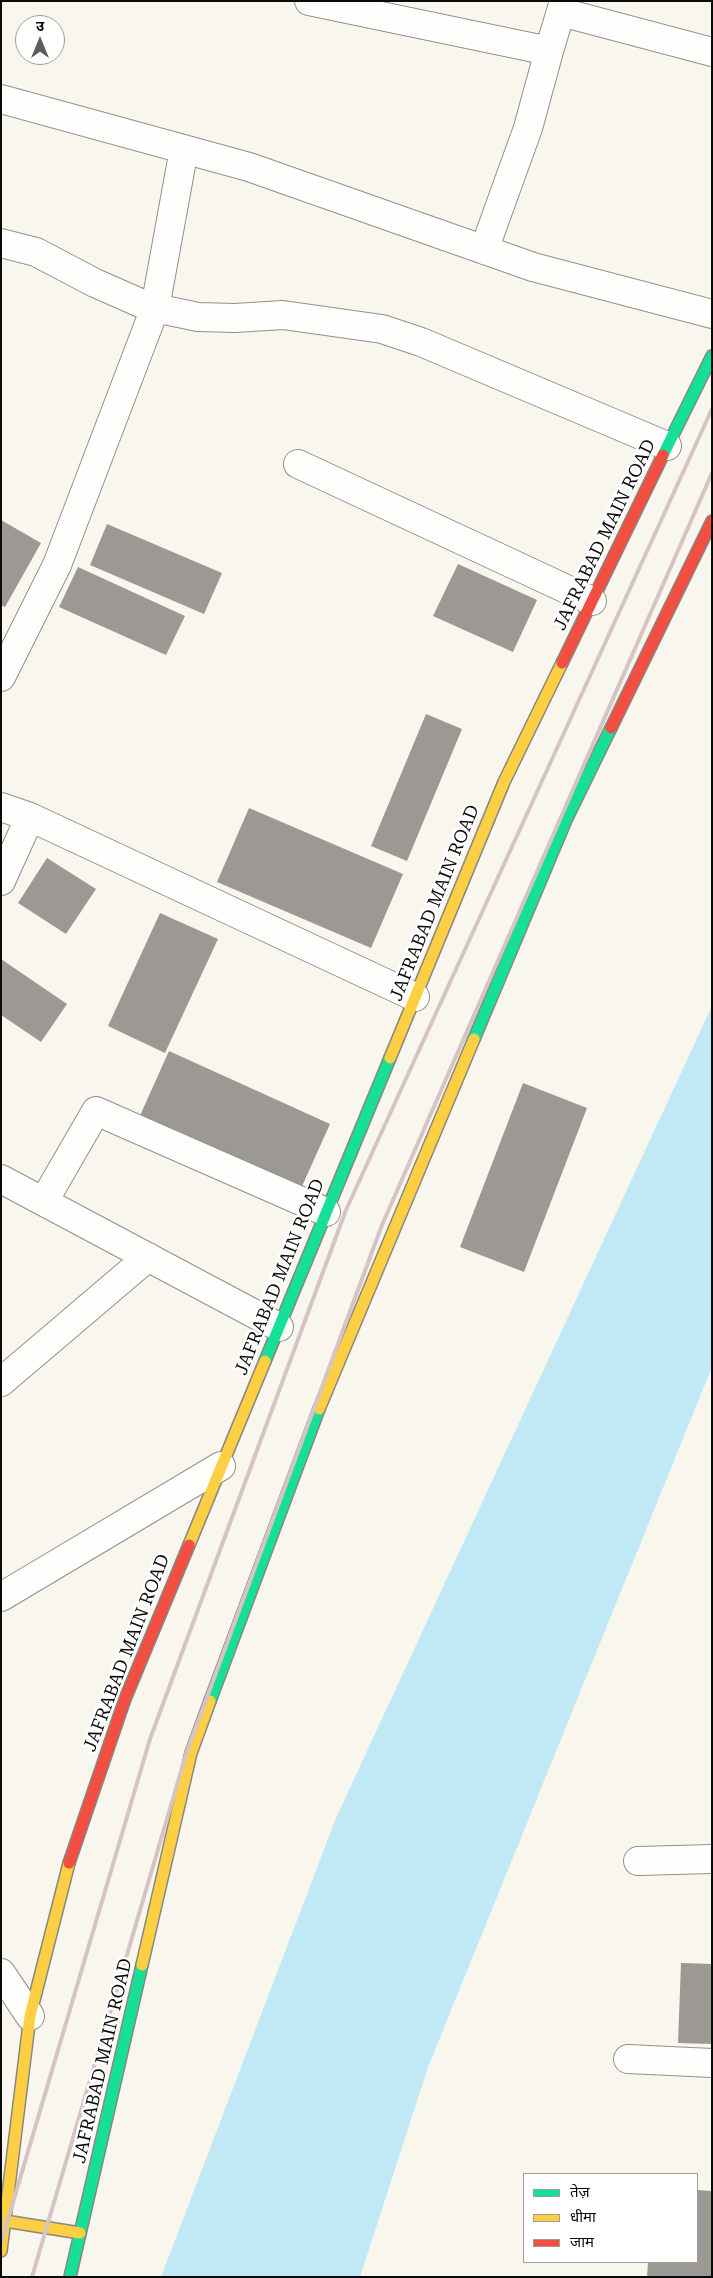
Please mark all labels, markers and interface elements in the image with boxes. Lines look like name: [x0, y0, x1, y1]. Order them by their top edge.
north arrow: [15, 15, 65, 65]
text: उ: [36, 18, 44, 34]
street label: JAFRABAD MAIN ROAD: [549, 436, 661, 634]
street label: JAFRABAD MAIN ROAD: [386, 802, 484, 1004]
street label: JAFRABAD MAIN ROAD: [231, 1176, 329, 1378]
street label: JAFRABAD MAIN ROAD: [79, 1551, 175, 1755]
street label: JAFRABAD MAIN ROAD: [69, 1956, 137, 2166]
legend: [523, 2173, 698, 2263]
text: तेज़: [570, 2183, 590, 2201]
text: धीमा: [570, 2208, 596, 2226]
text: जाम: [570, 2233, 594, 2251]

